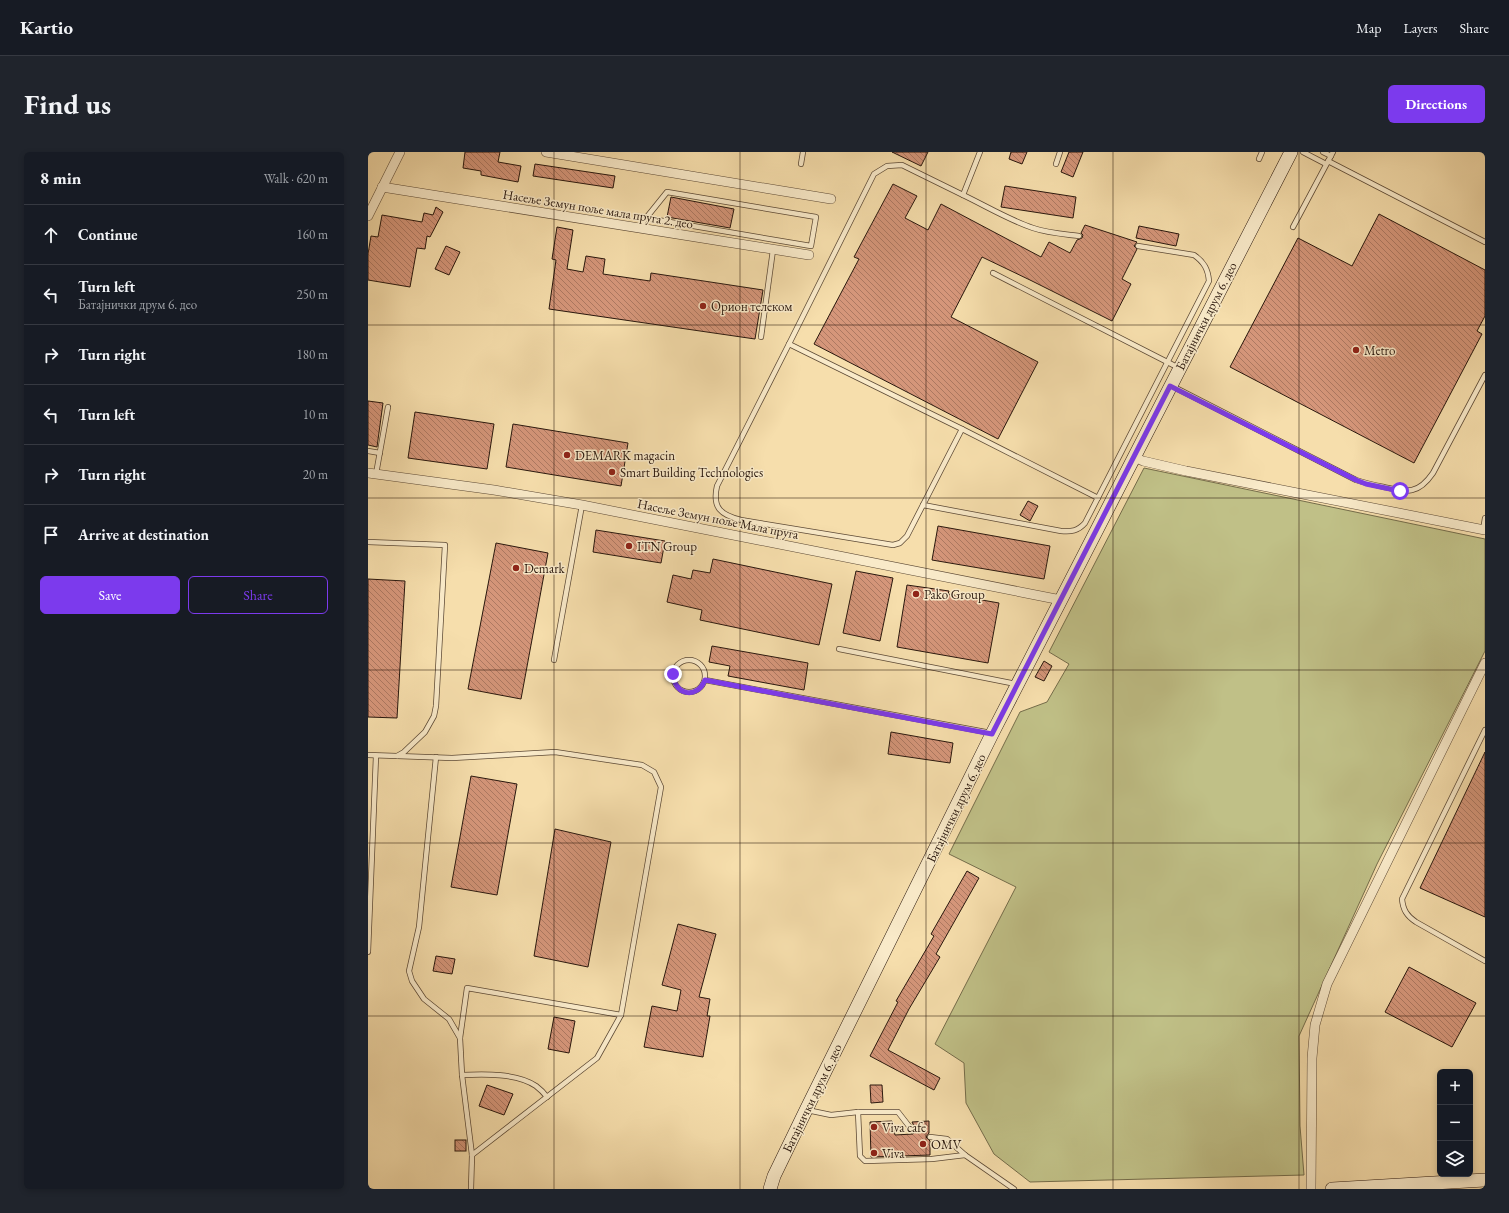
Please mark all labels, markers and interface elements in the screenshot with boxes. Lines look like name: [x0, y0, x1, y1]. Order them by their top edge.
text: Kartio: [20, 15, 73, 40]
text: Map: [1356, 19, 1381, 37]
text: Layers: [1403, 19, 1438, 37]
text: Share: [1460, 19, 1489, 37]
button: Directions: [1388, 85, 1485, 123]
text: Find us: [24, 86, 111, 122]
text: 8 min: [40, 167, 81, 189]
text: Walk · 620 m: [264, 170, 328, 187]
street label: Насеље Земун поље мала пруга 2. део: [502, 186, 694, 232]
icon: ahead: [40, 224, 62, 246]
text: Continue: [78, 225, 138, 244]
text: 160 m: [297, 226, 328, 243]
street label: Батајнички друм 6. део: [1171, 259, 1241, 373]
text: Turn left: [78, 277, 135, 296]
icon: left: [40, 284, 62, 306]
text: 250 m: [297, 286, 328, 303]
text: Батајнички друм 6. део: [78, 296, 197, 313]
place label: Орион телеком: [711, 298, 792, 315]
marker: Орион телеком: [698, 301, 708, 311]
place label: Metro: [1364, 342, 1395, 359]
icon: right: [40, 344, 62, 366]
text: Turn right: [78, 345, 146, 364]
marker: Metro: [1351, 345, 1361, 355]
text: 180 m: [297, 346, 328, 363]
icon: left: [40, 404, 62, 426]
text: Turn left: [78, 405, 135, 424]
text: 10 m: [303, 406, 328, 423]
place label: DEMARK magacin: [575, 447, 675, 464]
marker: DEMARK magacin: [562, 450, 572, 460]
icon: right: [40, 464, 62, 486]
place label: Smart Building Technologies: [620, 464, 763, 481]
text: Turn right: [78, 465, 146, 484]
text: 20 m: [303, 466, 328, 483]
marker: Smart Building Technologies: [607, 467, 617, 477]
route start: [1391, 482, 1409, 500]
street label: Насеље Земун поље Мала пруга: [636, 495, 801, 543]
icon: arrive: [40, 524, 62, 546]
text: Arrive at destination: [78, 525, 209, 544]
place label: ITN Group: [637, 538, 697, 555]
marker: ITN Group: [624, 541, 634, 551]
place label: Demark: [524, 560, 566, 577]
marker: Demark: [511, 563, 521, 573]
button: Save: [40, 576, 180, 614]
button: Share: [188, 576, 328, 614]
place label: Pako Group: [924, 586, 985, 603]
marker: Pako Group: [911, 589, 921, 599]
route end: [664, 665, 682, 683]
street label: Батајнички друм 6. део: [922, 751, 990, 865]
street label: Батајнички друм 6. део: [778, 1041, 846, 1155]
map controls: [1437, 1069, 1473, 1177]
button: +: [1437, 1069, 1473, 1105]
button: −: [1437, 1105, 1473, 1141]
place label: Viva cafe: [882, 1119, 926, 1136]
marker: Viva cafe: [869, 1122, 879, 1132]
place label: OMV: [931, 1136, 962, 1153]
marker: OMV: [918, 1139, 928, 1149]
button: layers: [1437, 1141, 1473, 1177]
place label: Viva: [882, 1145, 905, 1162]
marker: Viva: [869, 1148, 879, 1158]

